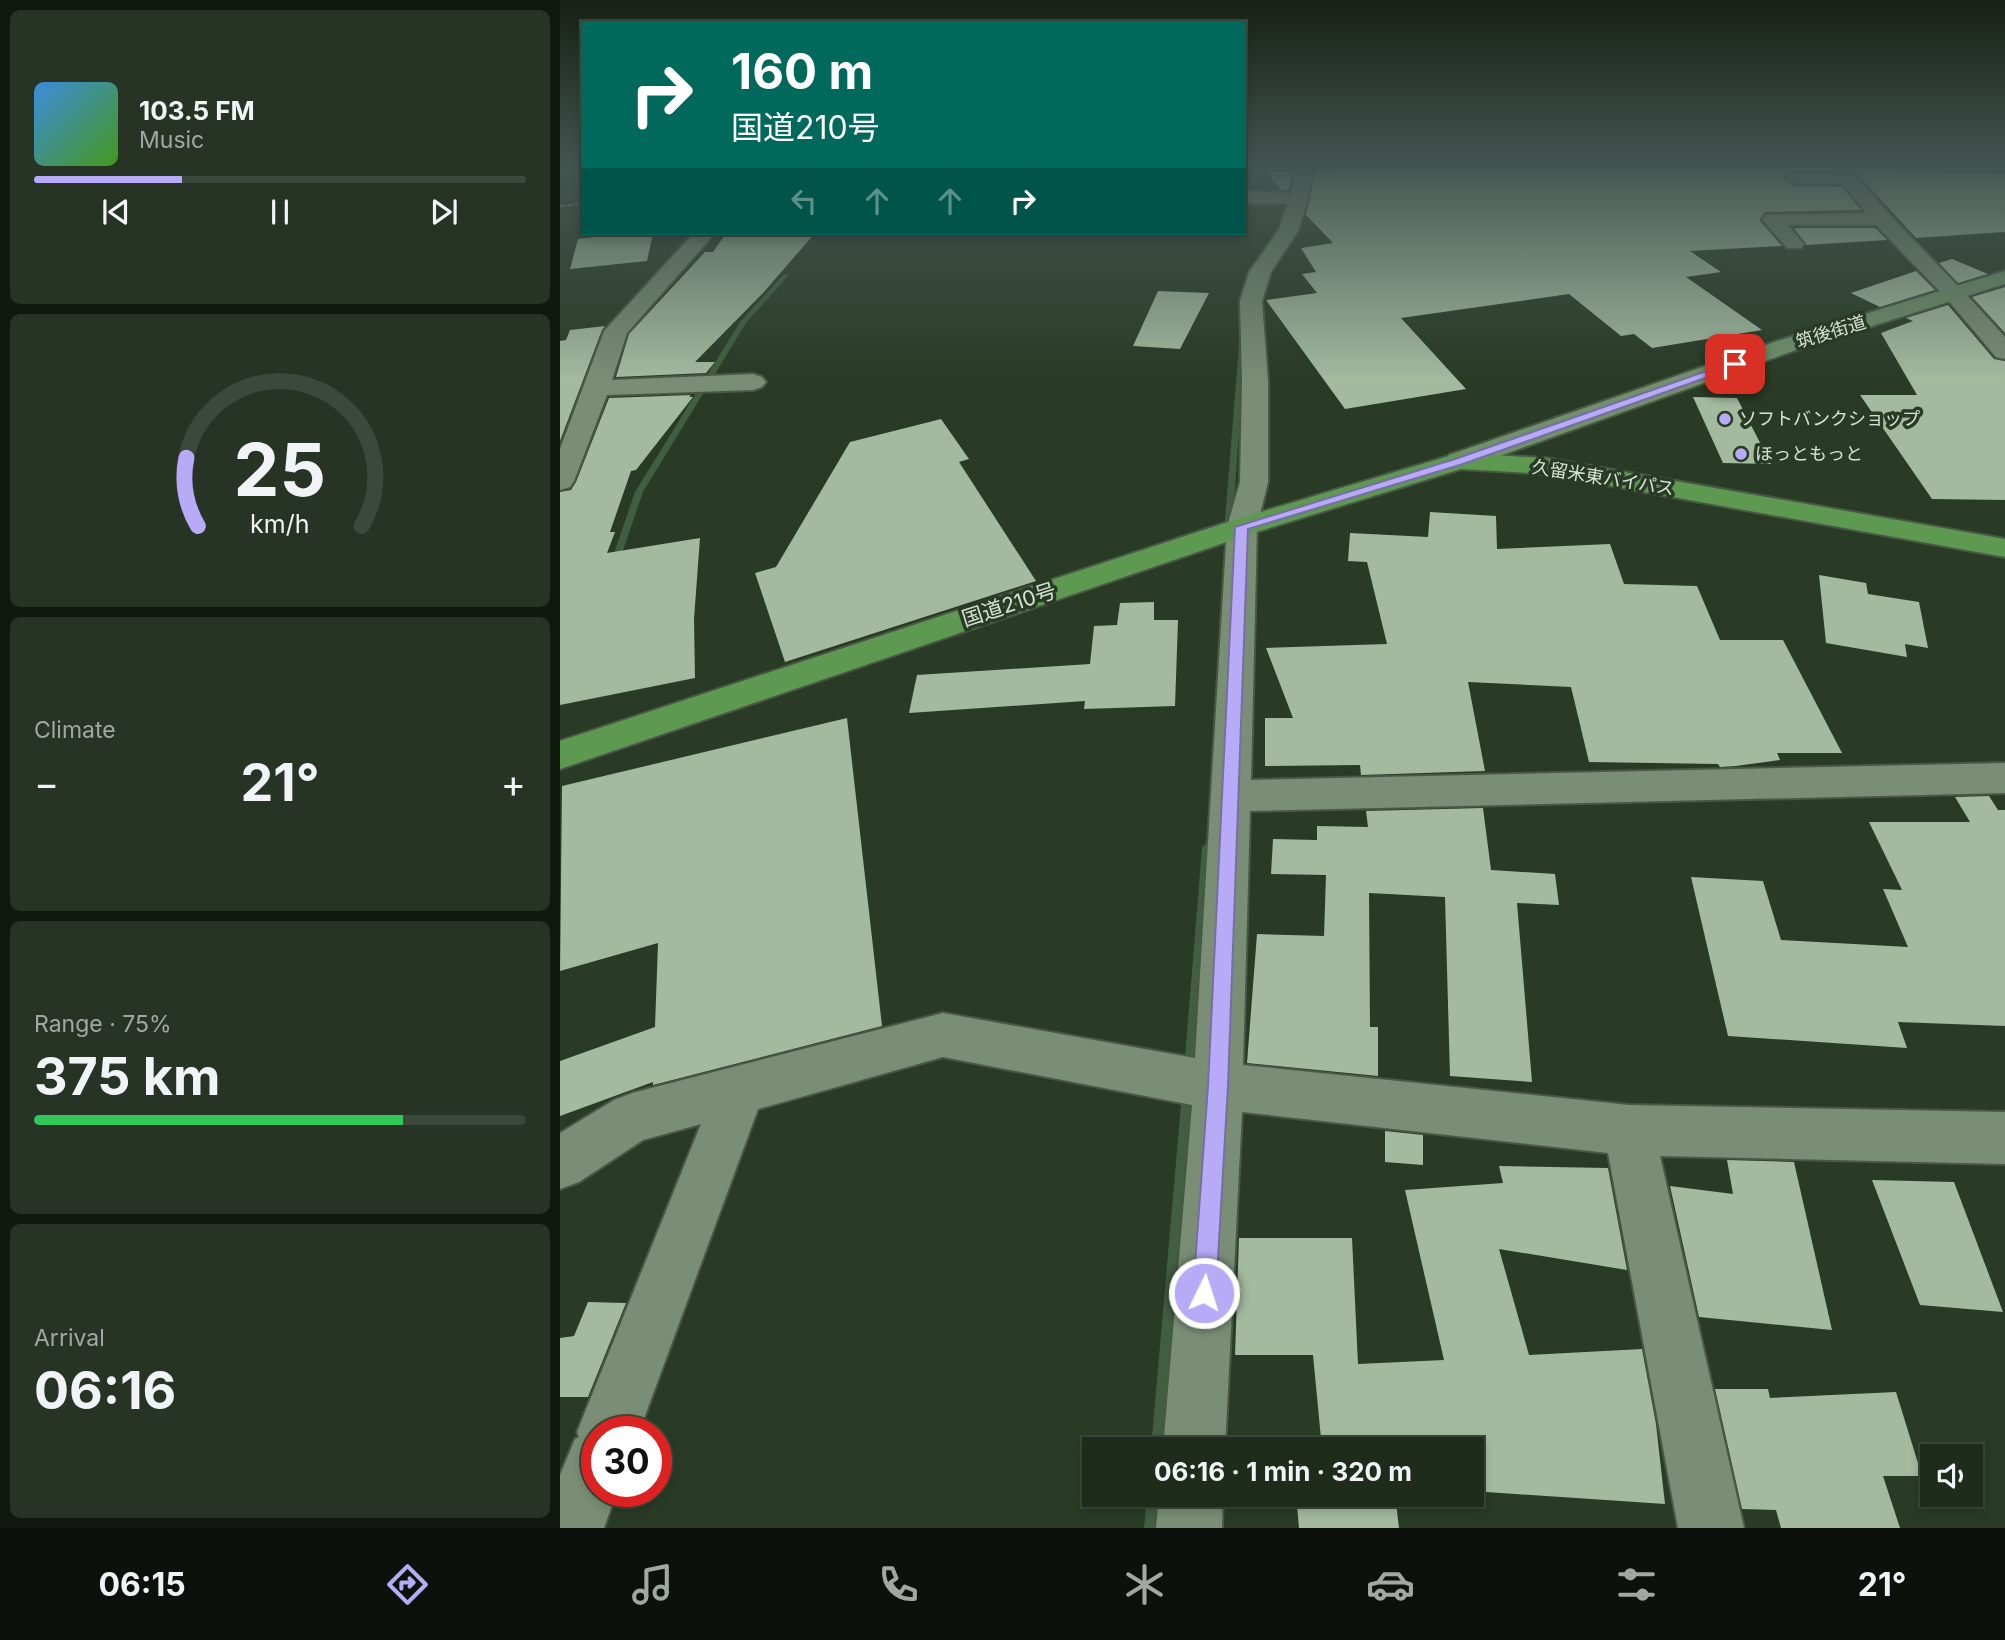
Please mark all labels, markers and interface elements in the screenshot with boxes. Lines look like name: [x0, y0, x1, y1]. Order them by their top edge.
text: 160 m: [731, 42, 873, 101]
icon: right: [616, 49, 707, 140]
text: 103.5 FM: [139, 95, 255, 126]
text: 国道210号: [731, 108, 880, 147]
text: Music: [139, 126, 204, 154]
icon: left: [785, 182, 823, 220]
icon: ahead: [858, 182, 896, 220]
icon: ahead: [931, 182, 969, 220]
icon: right: [1004, 182, 1042, 220]
icon: previous: [97, 193, 135, 231]
icon: pause: [261, 193, 299, 231]
icon: next: [425, 193, 463, 231]
street label: 筑後街道: [1793, 311, 1868, 352]
pin: [1705, 334, 1765, 394]
icon: arrive: [1716, 345, 1754, 383]
place label: ソフトバンクショップ: [1739, 408, 1920, 429]
marker: ソフトバンクショップ: [1717, 411, 1733, 427]
text: 25: [234, 426, 326, 515]
place label: ほっともっと: [1755, 443, 1863, 464]
marker: ほっともっと: [1733, 446, 1749, 462]
street label: 久留米東バイパス: [1530, 456, 1676, 499]
text: km/h: [250, 509, 310, 539]
street label: 国道210号: [959, 578, 1059, 631]
text: Climate: [34, 716, 116, 744]
text: 21°: [240, 751, 320, 814]
text: −: [34, 760, 59, 806]
text: +: [501, 760, 526, 806]
text: Range · 75%: [34, 1010, 172, 1038]
text: 375 km: [34, 1045, 220, 1108]
position arrow: [1167, 1256, 1241, 1330]
text: Arrival: [34, 1324, 105, 1352]
text: 06:16: [34, 1359, 176, 1422]
speed limit sign: 30: [581, 1416, 672, 1507]
map controls: [1920, 1444, 1983, 1507]
button: sound: [1920, 1444, 1983, 1507]
text: 06:16 · 1 min · 320 m: [1154, 1456, 1412, 1487]
icon: directions: [383, 1560, 432, 1609]
icon: music: [628, 1560, 677, 1609]
icon: phone: [874, 1560, 923, 1609]
icon: climate: [1120, 1560, 1169, 1609]
icon: car: [1366, 1560, 1415, 1609]
icon: filters: [1612, 1560, 1661, 1609]
text: 06:15: [98, 1565, 186, 1604]
text: 21°: [1858, 1565, 1907, 1604]

